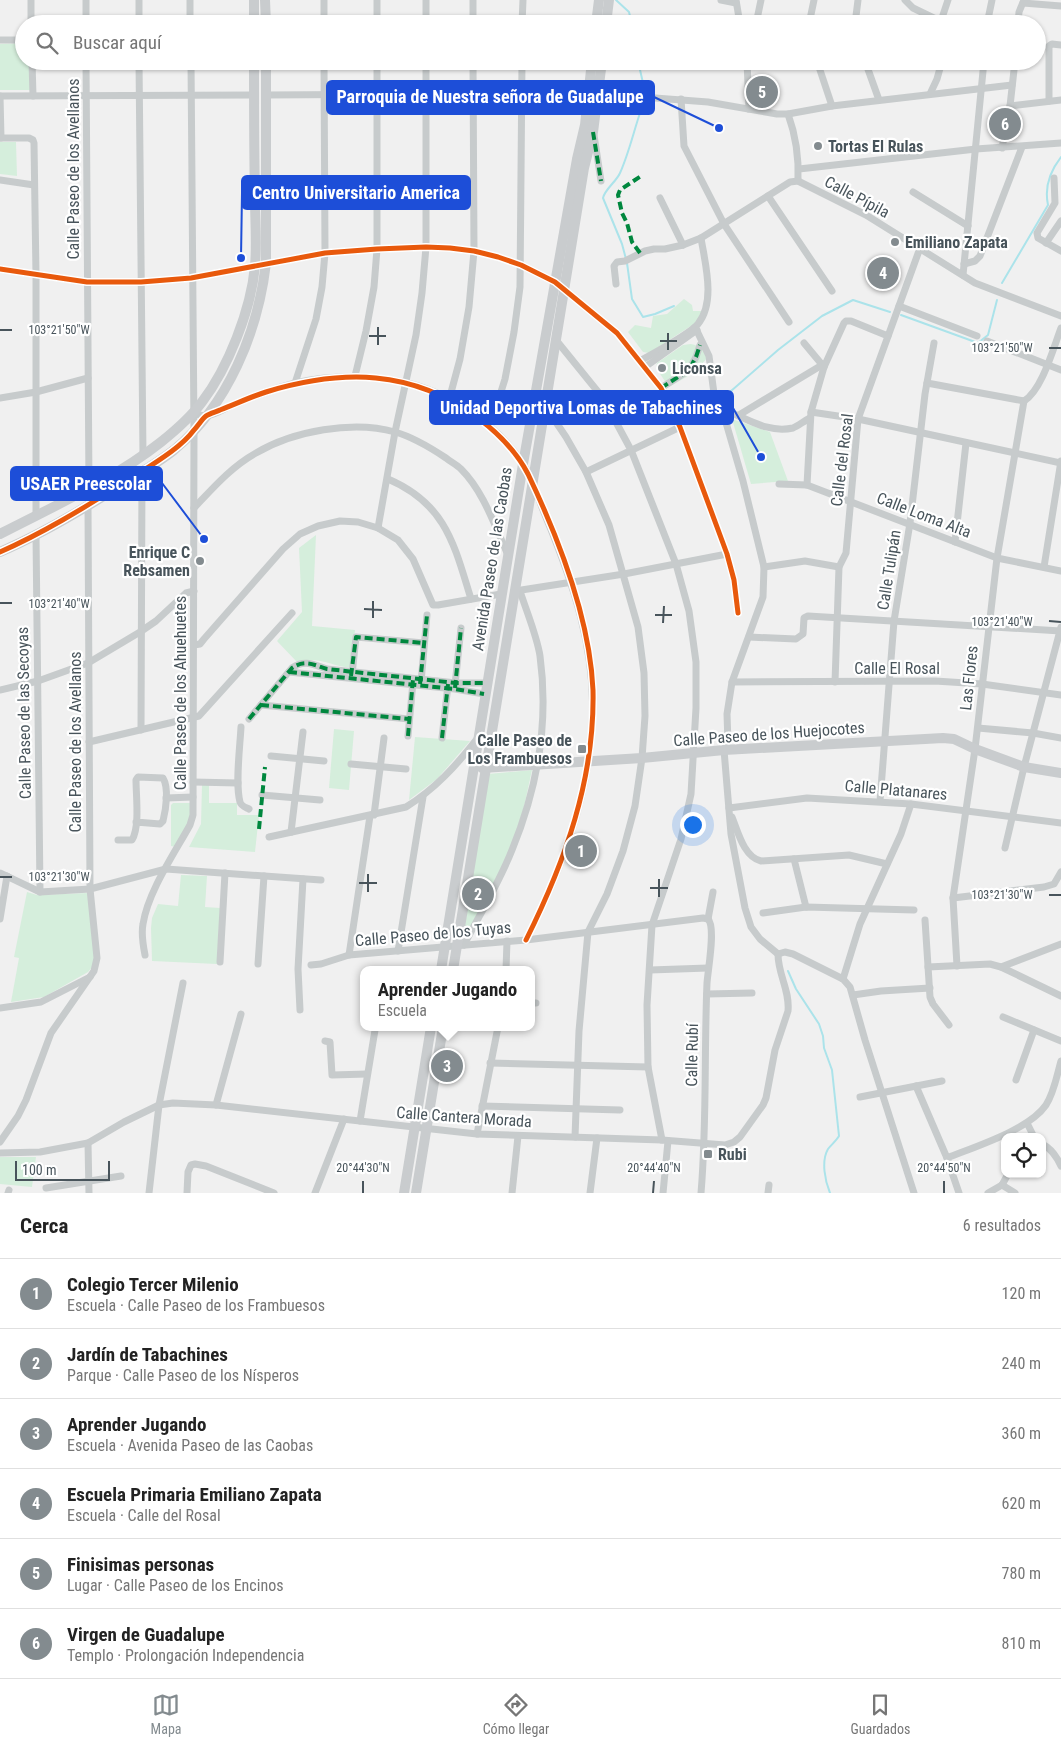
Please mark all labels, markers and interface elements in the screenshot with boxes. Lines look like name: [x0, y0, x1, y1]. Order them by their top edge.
search box: [15, 15, 1046, 70]
icon: search: [33, 29, 61, 57]
text: Buscar aquí: [73, 31, 162, 54]
pin: 5: [746, 73, 778, 111]
street label: Calle Paseo de los Avellanos: [64, 78, 83, 260]
callout: Parroquia de Nuestra señora de Guadalupe: [327, 81, 654, 114]
text: Parroquia de Nuestra señora de Guadalupe: [336, 86, 644, 107]
pin: 6: [989, 105, 1021, 143]
place label: Tortas El Rulas: [828, 137, 923, 156]
marker: Tortas El Rulas: [812, 140, 824, 152]
street label: Calle Pípila: [821, 172, 893, 222]
callout: Centro Universitario America: [242, 176, 470, 209]
text: Centro Universitario America: [252, 182, 460, 203]
place label: Emiliano Zapata: [905, 233, 1008, 252]
marker: Emiliano Zapata: [889, 236, 901, 248]
pin: 4: [867, 254, 899, 292]
text: 103°21'50"W: [28, 323, 90, 337]
text: 103°21'50"W: [971, 341, 1033, 355]
place label: Liconsa: [672, 359, 722, 378]
marker: Liconsa: [656, 362, 668, 374]
callout: Unidad Deportiva Lomas de Tabachines: [430, 391, 733, 424]
text: Unidad Deportiva Lomas de Tabachines: [440, 397, 722, 418]
street label: Calle del Rosal: [827, 413, 857, 507]
street label: Avenida Paseo de las Caobas: [468, 466, 516, 652]
callout: USAER Preescolar: [11, 467, 162, 500]
text: USAER Preescolar: [20, 473, 152, 494]
street label: Calle Loma Alta: [874, 488, 974, 542]
street label: Calle Tulipán: [873, 529, 905, 611]
place label: Enrique C Rebsamen: [123, 543, 190, 580]
marker: Enrique C Rebsamen: [194, 555, 206, 567]
street label: Calle Paseo de los Ahuehuetes: [171, 596, 190, 790]
text: 103°21'40"W: [28, 597, 90, 611]
text: 103°21'40"W: [971, 615, 1033, 629]
street label: Calle Paseo de las Secoyas: [13, 627, 35, 799]
street label: Las Flores: [956, 645, 982, 711]
street label: Calle Paseo de los Avellanos: [66, 651, 85, 833]
street label: Calle El Rosal: [854, 659, 940, 678]
street label: Calle Paseo de los Huejocotes: [673, 718, 865, 750]
place label: Calle Paseo de Los Frambuesos: [468, 731, 572, 768]
marker: Calle Paseo de Los Frambuesos: [576, 743, 588, 755]
street label: Calle Platanares: [844, 776, 948, 804]
your location: [680, 812, 706, 838]
pin: 1: [565, 832, 597, 870]
text: 103°21'30"W: [28, 870, 90, 884]
pin: 2: [462, 875, 494, 913]
text: 103°21'30"W: [971, 888, 1033, 902]
street label: Calle Paseo de los Tuyas: [354, 918, 512, 950]
popup: [360, 966, 535, 1031]
text: Aprender Jugando: [378, 978, 517, 1001]
text: Escuela: [378, 1001, 427, 1020]
street label: Calle Rubí: [682, 1022, 702, 1087]
pin: 3: [431, 1047, 463, 1085]
street label: Calle Cantera Morada: [396, 1103, 532, 1131]
map controls: [1001, 1133, 1046, 1178]
button: locate: [1001, 1133, 1046, 1178]
place label: Rubi: [718, 1145, 747, 1164]
marker: Rubi: [702, 1148, 714, 1160]
scale bar: [15, 1158, 110, 1181]
text: 20°44'30"N: [336, 1161, 390, 1175]
text: 20°44'40"N: [627, 1161, 681, 1175]
text: 20°44'50"N: [917, 1161, 971, 1175]
text: 100 m: [22, 1162, 57, 1178]
text: Cerca: [20, 1214, 68, 1238]
text: 6 resultados: [963, 1216, 1041, 1235]
text: Colegio Tercer Milenio: [67, 1273, 239, 1296]
text: 1: [32, 1284, 40, 1303]
text: 120 m: [1002, 1284, 1041, 1303]
text: Escuela · Calle Paseo de los Frambuesos: [67, 1296, 325, 1315]
text: Jardín de Tabachines: [67, 1343, 228, 1366]
text: 2: [32, 1354, 40, 1373]
text: 240 m: [1002, 1354, 1041, 1373]
text: Parque · Calle Paseo de los Nísperos: [67, 1366, 299, 1385]
text: Aprender Jugando: [67, 1413, 206, 1436]
text: 3: [32, 1424, 40, 1443]
text: 360 m: [1002, 1424, 1041, 1443]
text: Escuela · Avenida Paseo de las Caobas: [67, 1436, 313, 1455]
text: Escuela Primaria Emiliano Zapata: [67, 1483, 322, 1506]
text: 4: [32, 1494, 40, 1513]
text: 620 m: [1002, 1494, 1041, 1513]
text: Escuela · Calle del Rosal: [67, 1506, 221, 1525]
text: Finisimas personas: [67, 1553, 214, 1576]
text: 5: [32, 1564, 40, 1583]
text: 780 m: [1002, 1564, 1041, 1583]
text: Lugar · Calle Paseo de los Encinos: [67, 1576, 284, 1595]
text: Virgen de Guadalupe: [67, 1623, 225, 1646]
text: 6: [32, 1634, 40, 1653]
text: 810 m: [1002, 1634, 1041, 1653]
text: Templo · Prolongación Independencia: [67, 1646, 304, 1665]
tab: Mapa: [151, 1691, 182, 1737]
tab: Cómo llegar: [483, 1691, 549, 1737]
tab: Guardados: [850, 1691, 910, 1737]

